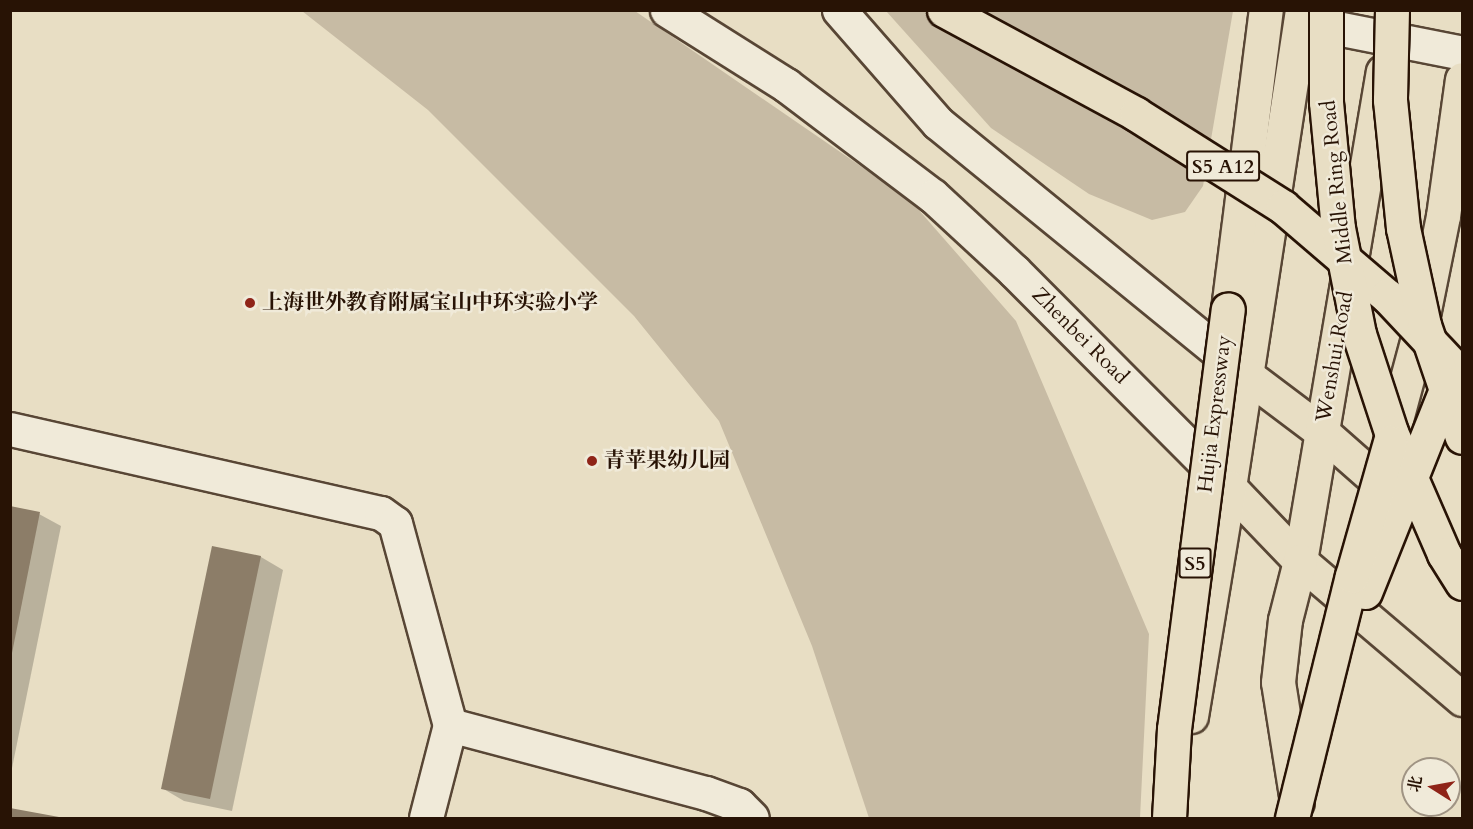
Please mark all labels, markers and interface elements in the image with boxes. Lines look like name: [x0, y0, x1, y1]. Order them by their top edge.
street label: Middle Ring Road: [1316, 99, 1358, 265]
road number: S5 A12: [1186, 149, 1260, 183]
street label: Zhenbei Road: [1026, 282, 1134, 390]
place label: 上海世外教育附属宝山中环实验小学: [262, 290, 598, 316]
street label: Wenshui Road: [1311, 290, 1359, 424]
marker: 上海世外教育附属宝山中环实验小学: [243, 296, 257, 310]
street label: Hujia Expressway: [1193, 334, 1237, 494]
place label: 青苹果幼儿园: [604, 448, 730, 474]
marker: 青苹果幼儿园: [585, 454, 599, 468]
road number: S5: [1178, 546, 1212, 580]
north arrow: [1401, 757, 1461, 817]
text: 北: [1403, 774, 1428, 794]

